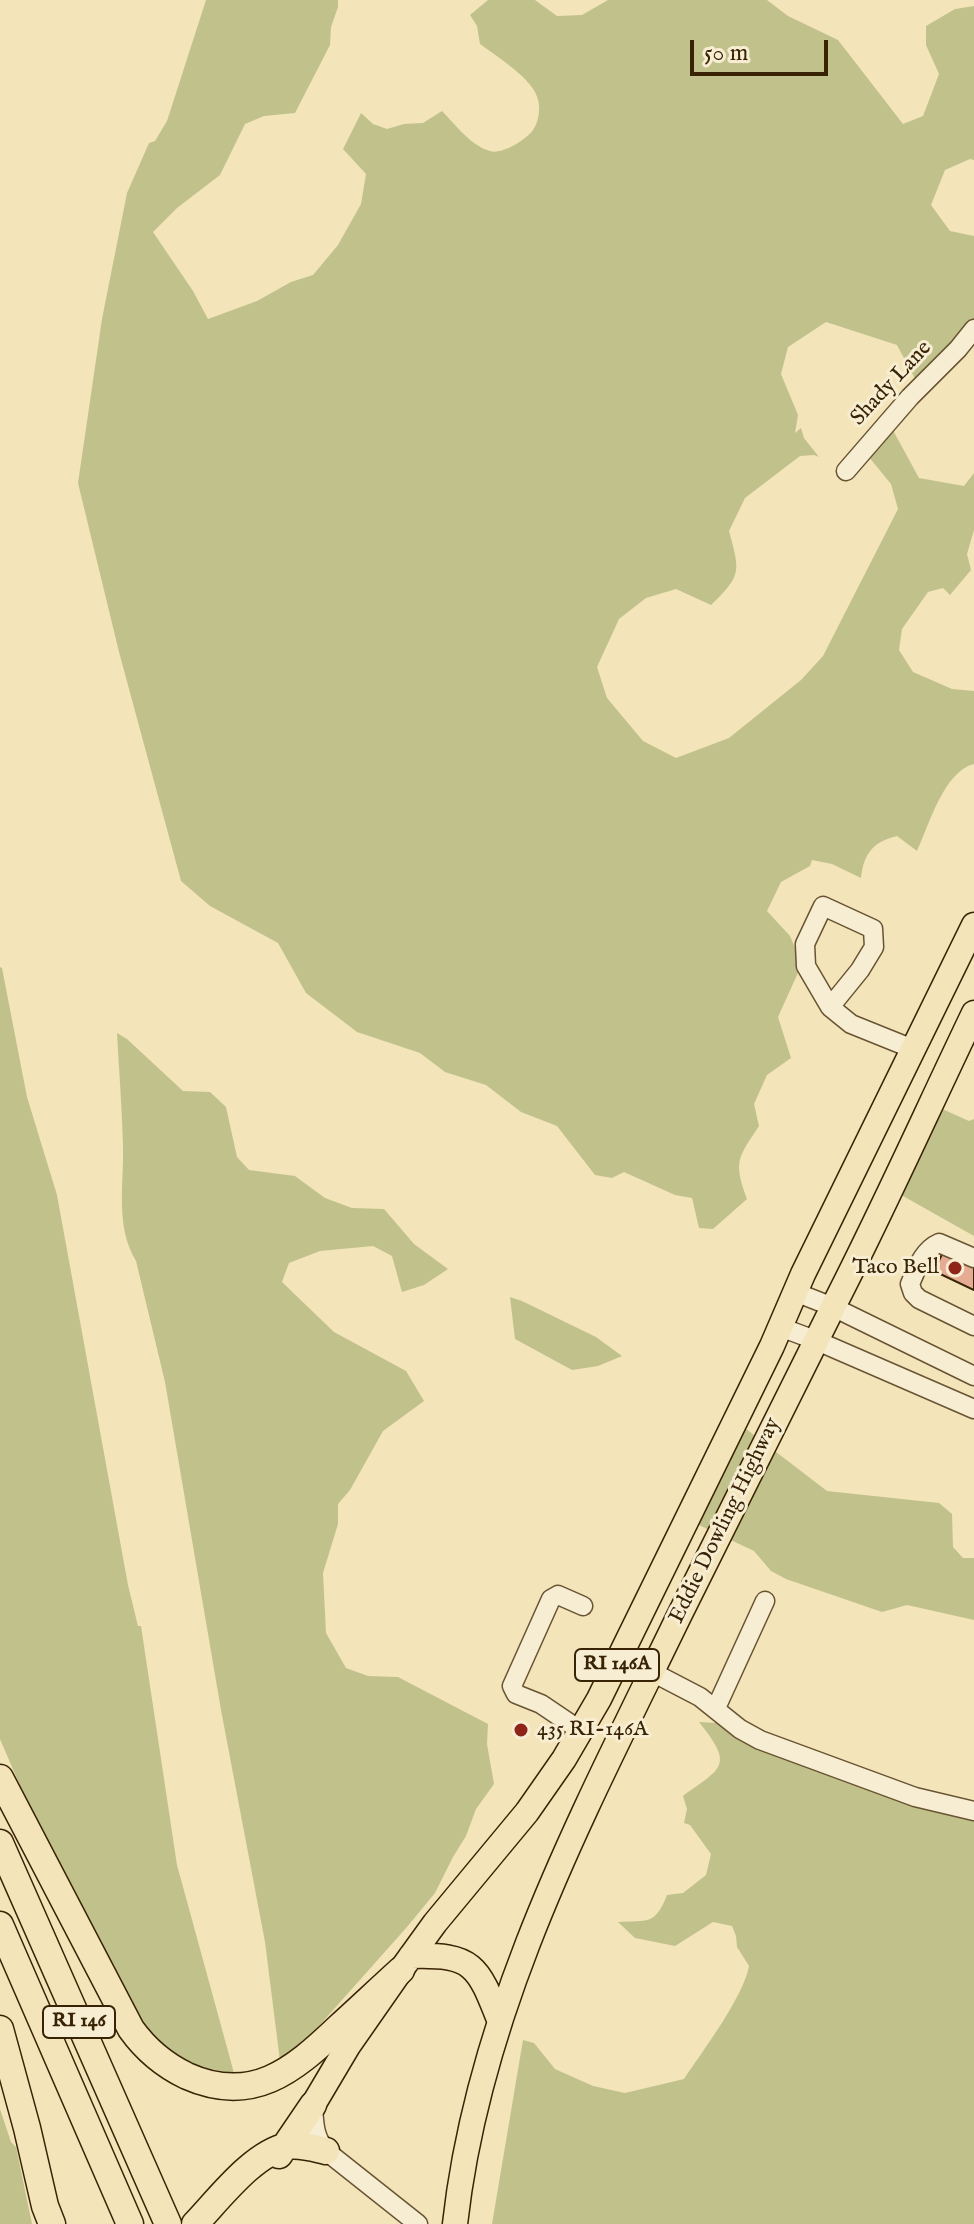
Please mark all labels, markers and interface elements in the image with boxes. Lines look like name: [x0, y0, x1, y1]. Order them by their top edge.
scale bar: [694, 24, 832, 74]
text: 50 m: [704, 38, 748, 69]
street label: Shady Lane: [846, 336, 938, 432]
place label: Taco Bell: [852, 1255, 939, 1281]
marker: Taco Bell: [946, 1259, 964, 1277]
street label: Eddie Dowling Highway: [665, 1414, 787, 1628]
road number: RI 146A: [575, 1649, 659, 1681]
place label: 435 RI-146A: [537, 1717, 648, 1743]
marker: 435 RI-146A: [512, 1721, 530, 1739]
road number: RI 146: [43, 2006, 115, 2038]

